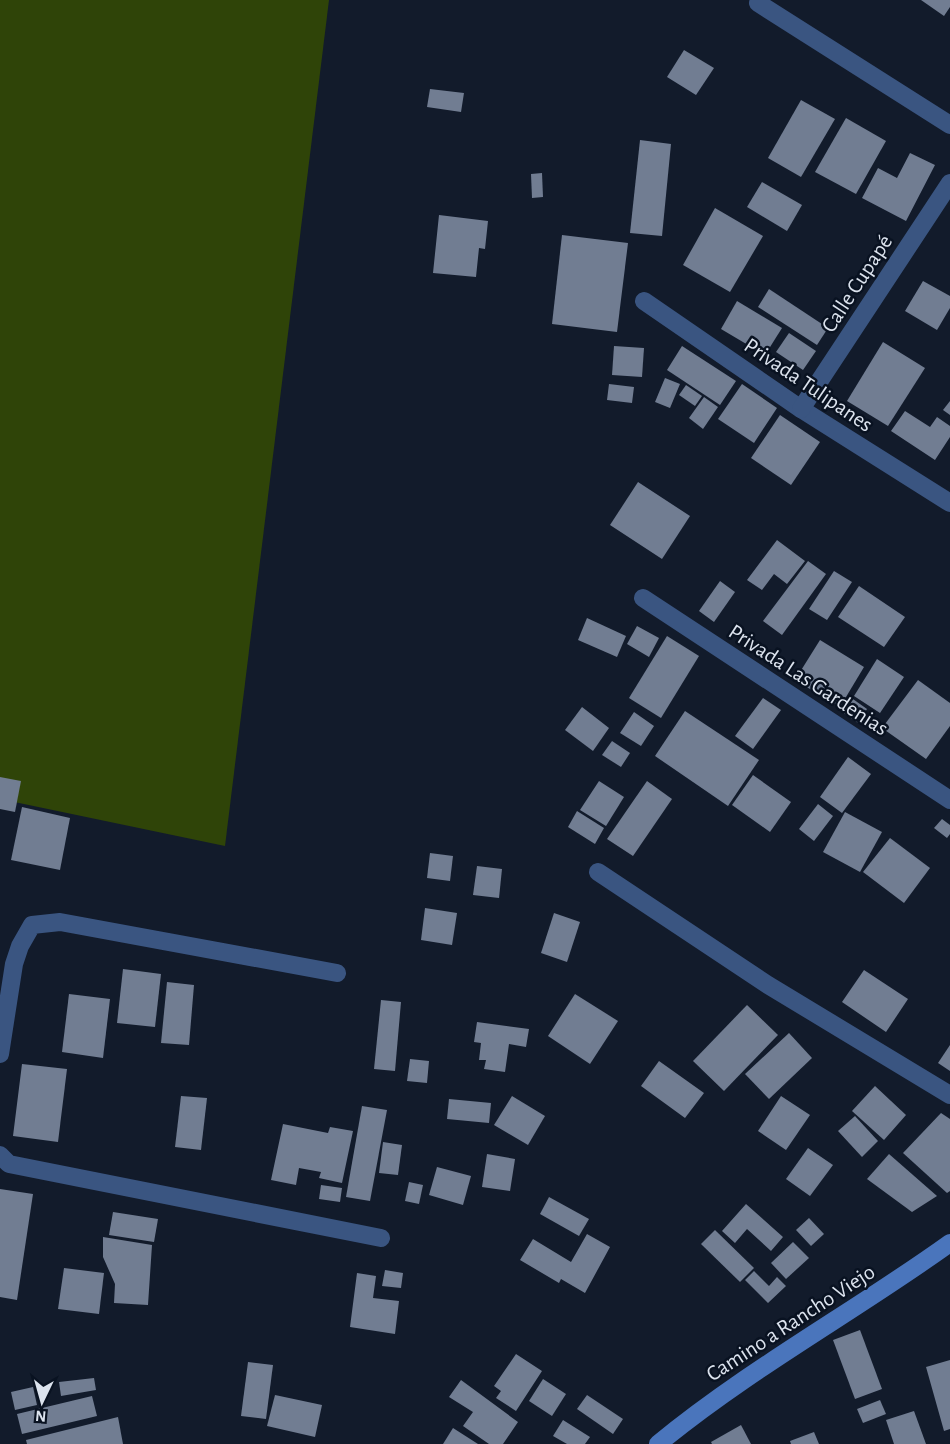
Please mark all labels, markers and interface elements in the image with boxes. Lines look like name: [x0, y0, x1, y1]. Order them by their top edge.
street label: Calle Cupapé: [817, 231, 896, 336]
street label: Privada Tulipanes: [740, 334, 877, 436]
street label: Privada Las Gardenias: [725, 620, 892, 740]
street label: Camino a Rancho Viejo: [702, 1260, 879, 1385]
north arrow: [12, 1372, 72, 1432]
text: N: [35, 1407, 47, 1424]

